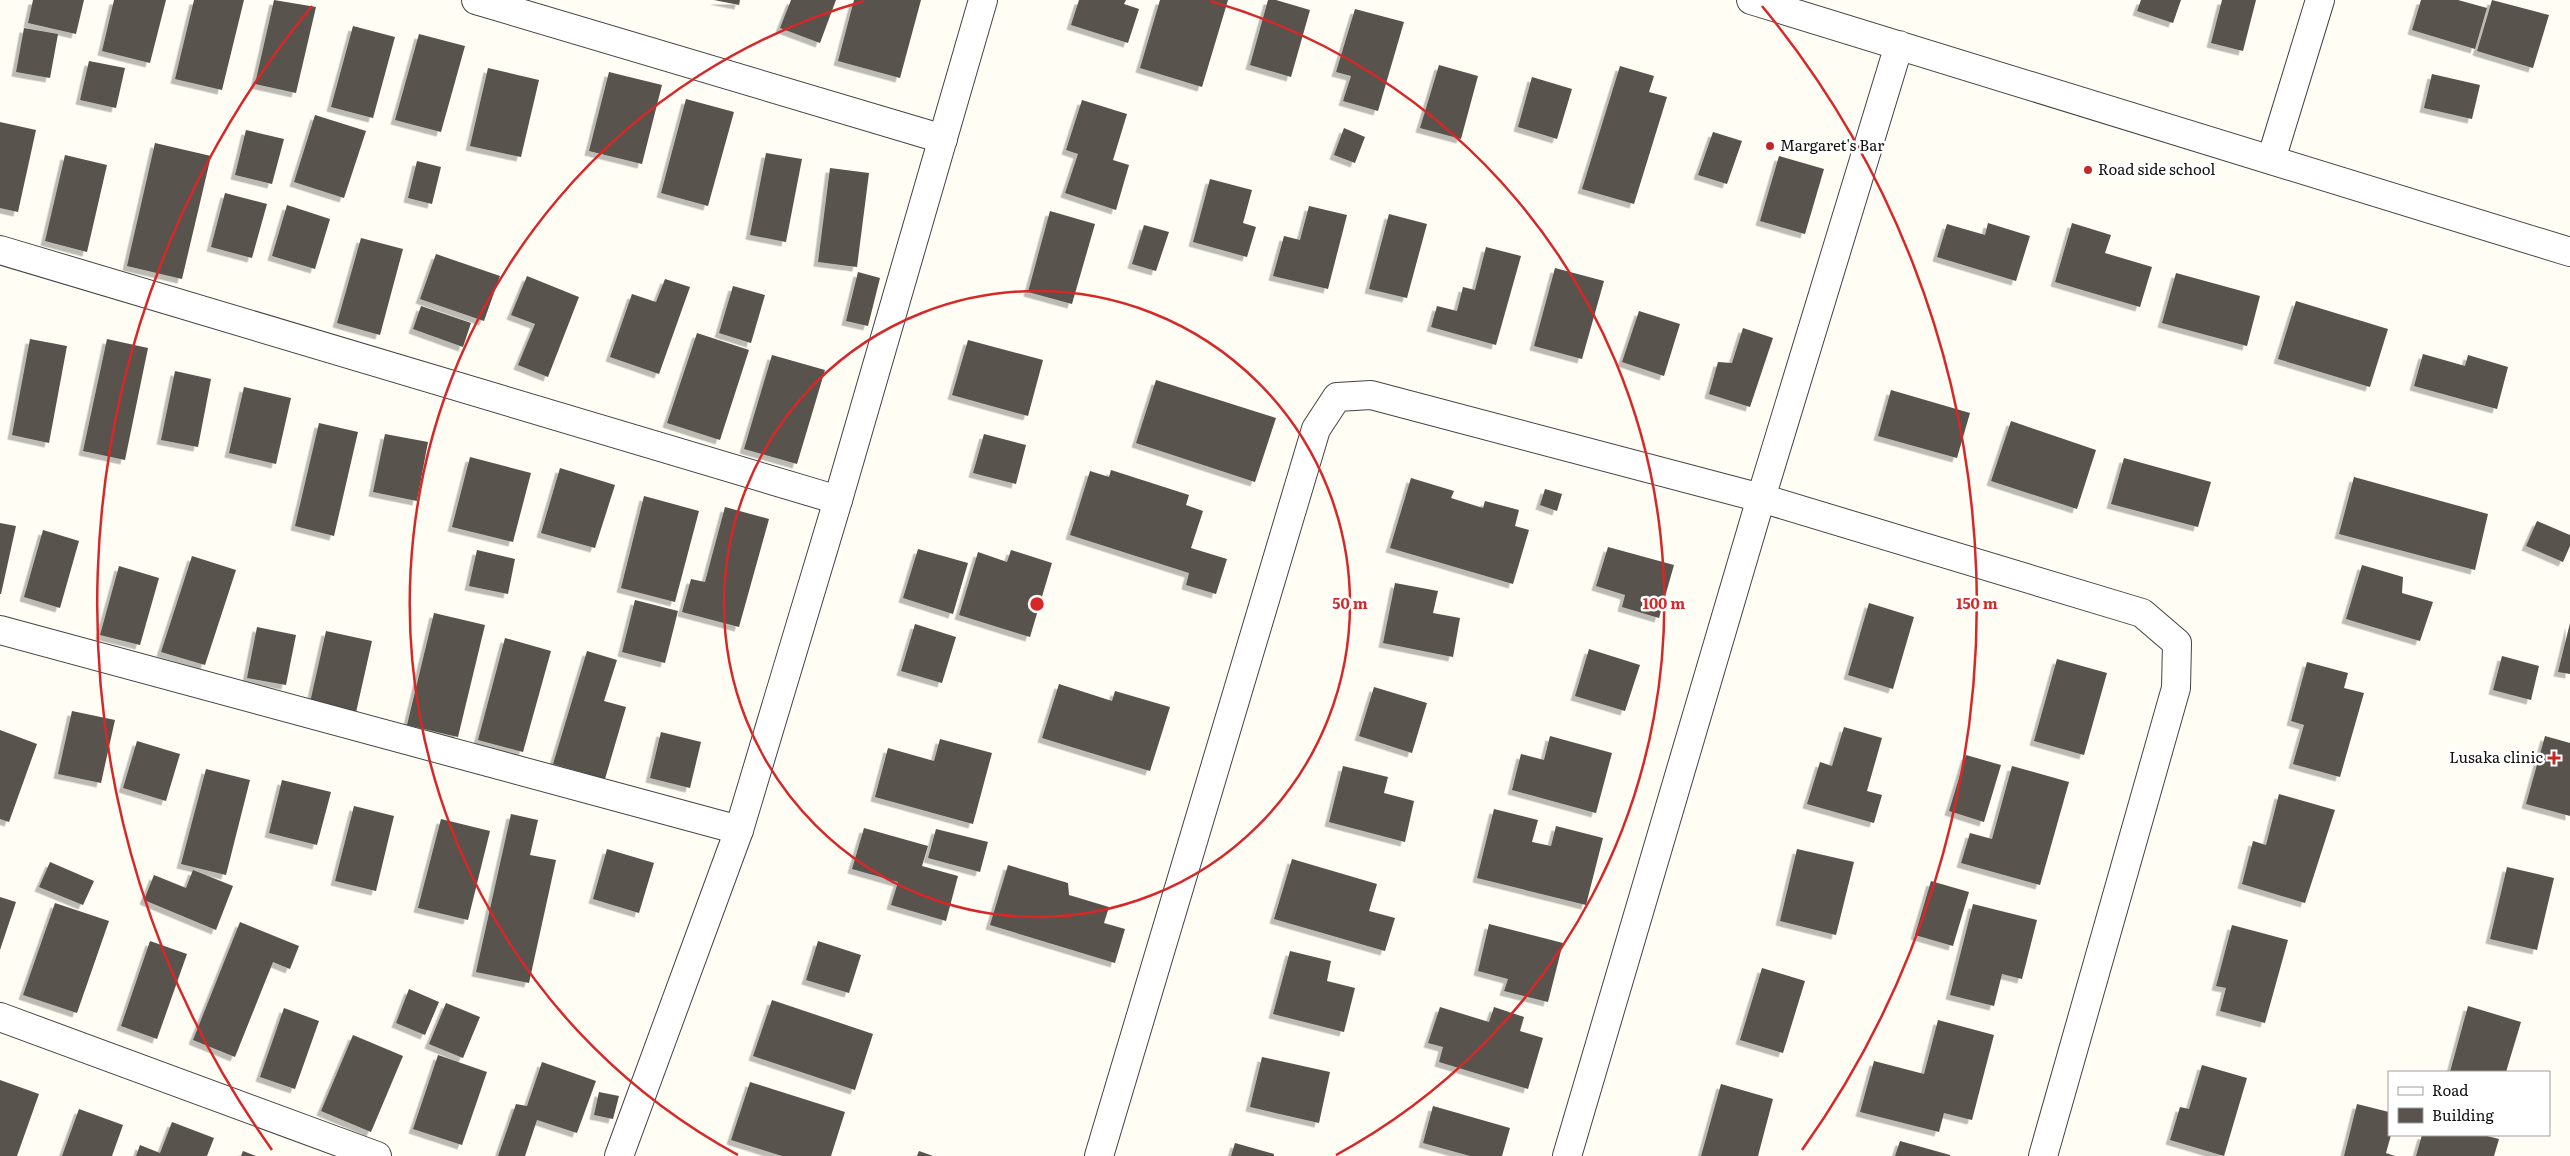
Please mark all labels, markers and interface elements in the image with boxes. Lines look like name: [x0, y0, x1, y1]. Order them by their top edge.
place label: Margaret's Bar: [1780, 133, 1884, 156]
marker: Margaret's Bar: [1764, 140, 1776, 152]
place label: Road side school: [2098, 157, 2215, 180]
marker: Road side school: [2082, 164, 2094, 176]
text: 50 m: [1332, 591, 1368, 614]
text: 100 m: [1643, 591, 1685, 614]
text: 150 m: [1956, 591, 1998, 614]
centre of rings: [1028, 595, 1046, 613]
place label: Lusaka clinic: [2449, 745, 2544, 768]
marker: Lusaka clinic: [2547, 751, 2561, 765]
legend: [2388, 1071, 2550, 1136]
text: Road: [2432, 1078, 2468, 1101]
text: Building: [2432, 1103, 2494, 1126]

